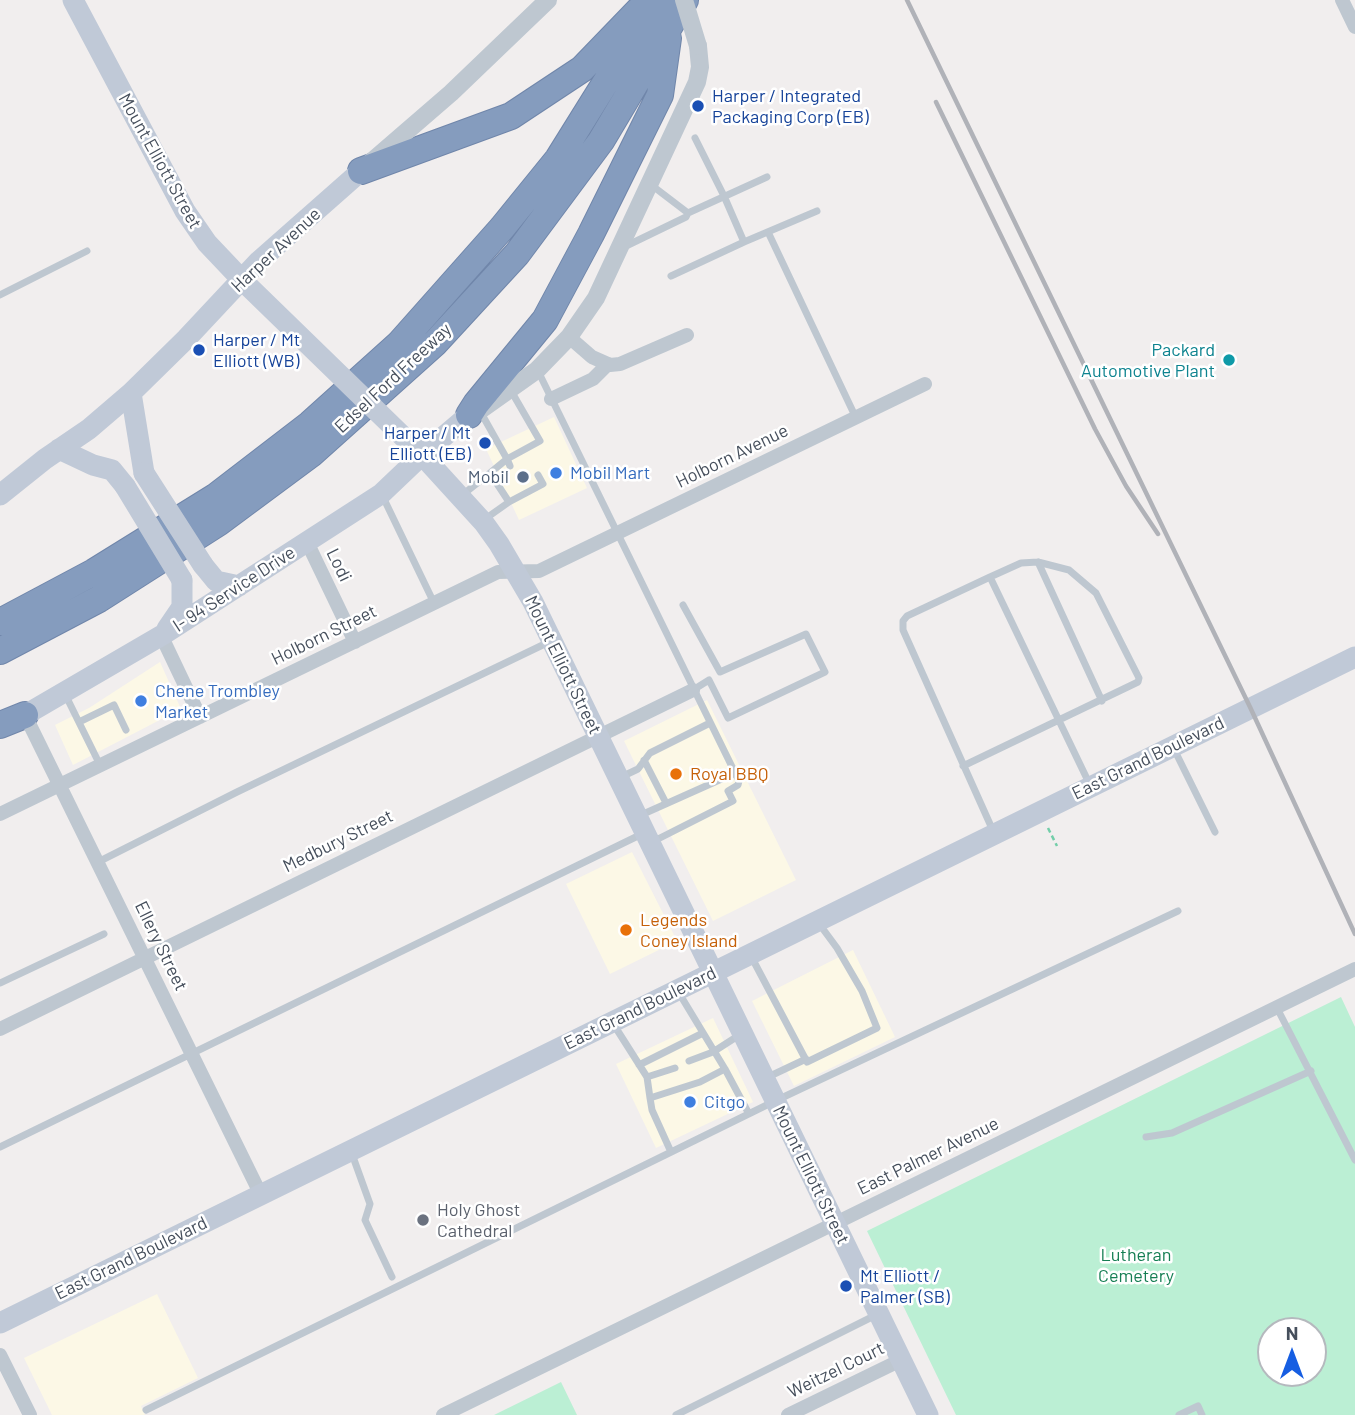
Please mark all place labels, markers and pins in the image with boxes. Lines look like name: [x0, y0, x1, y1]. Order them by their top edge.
place label: Harper / Integrated Packaging Corp (EB): [712, 85, 869, 128]
marker: Harper / Integrated Packaging Corp (EB): [690, 98, 706, 114]
place label: Harper / Mt Elliott (WB): [213, 329, 300, 372]
place label: Packard Automotive Plant: [1081, 339, 1215, 382]
marker: Harper / Mt Elliott (WB): [191, 342, 207, 358]
marker: Packard Automotive Plant: [1221, 352, 1237, 368]
place label: Harper / Mt Elliott (EB): [384, 422, 471, 464]
marker: Harper / Mt Elliott (EB): [477, 435, 493, 451]
place label: Mobil Mart: [570, 462, 650, 484]
marker: Mobil Mart: [548, 465, 564, 481]
place label: Mobil: [468, 466, 509, 488]
marker: Mobil: [515, 469, 531, 485]
place label: Chene Trombley Market: [155, 680, 280, 722]
marker: Chene Trombley Market: [133, 693, 149, 709]
place label: Royal BBQ: [690, 763, 768, 785]
marker: Royal BBQ: [668, 766, 684, 782]
place label: Legends Coney Island: [640, 909, 738, 951]
marker: Legends Coney Island: [618, 922, 634, 938]
place label: Citgo: [704, 1091, 745, 1113]
marker: Citgo: [682, 1094, 698, 1110]
place label: Holy Ghost Cathedral: [437, 1199, 520, 1242]
marker: Holy Ghost Cathedral: [415, 1212, 431, 1228]
place label: Mt Elliott / Palmer (SB): [860, 1265, 950, 1308]
marker: Mt Elliott / Palmer (SB): [838, 1278, 854, 1294]

